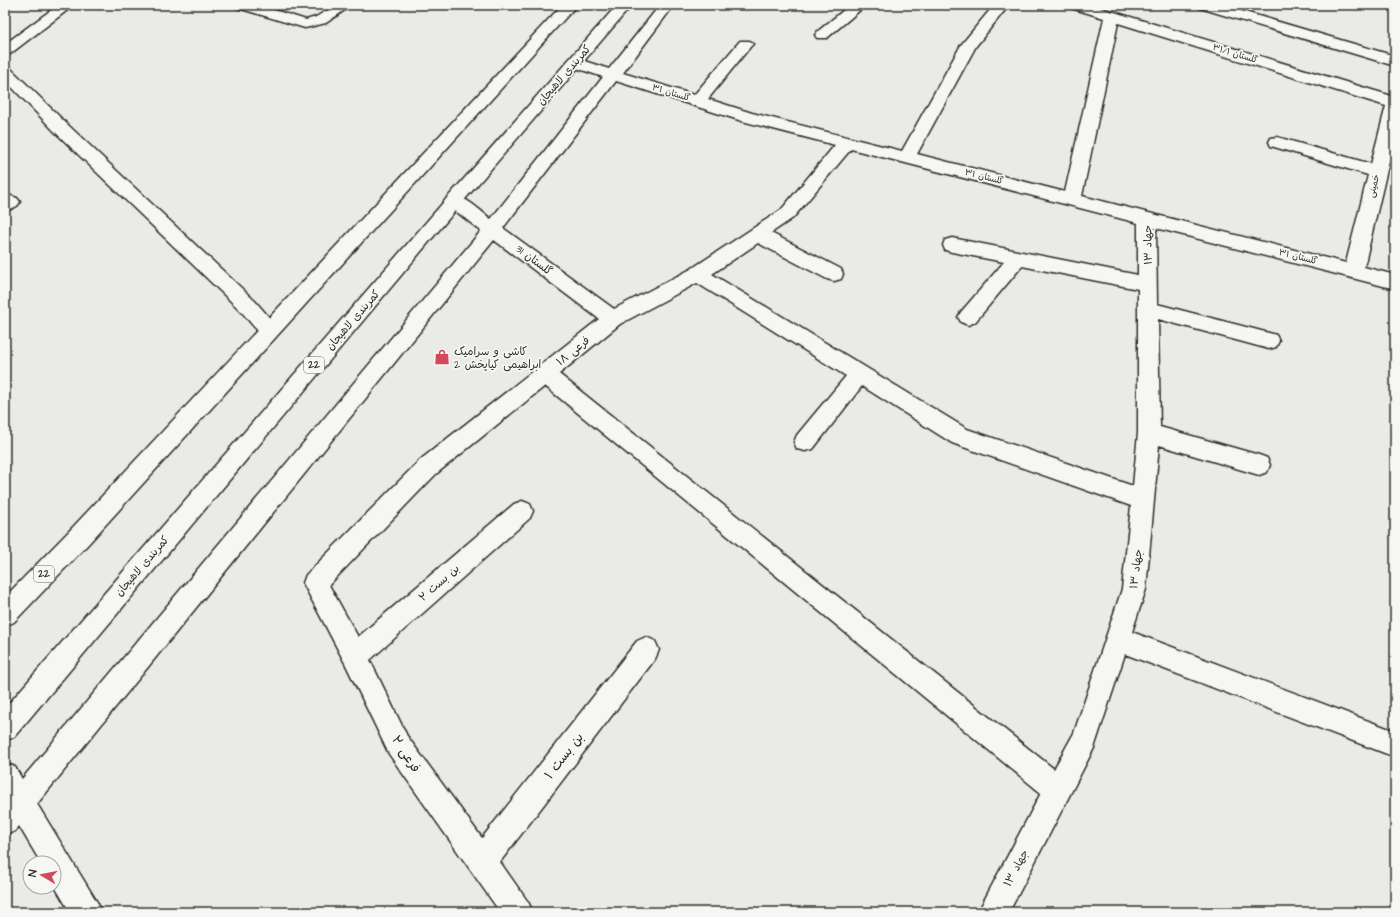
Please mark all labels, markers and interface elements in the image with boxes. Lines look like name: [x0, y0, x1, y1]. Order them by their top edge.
street label: کمربندی لاهیجان: [534, 41, 595, 108]
street label: گلستان ۳۱/۱: [1211, 41, 1259, 67]
street label: گلستان ۳۱: [650, 81, 692, 105]
street label: گلستان ۳۱: [963, 166, 1005, 188]
street label: خمینی: [1365, 173, 1383, 199]
street label: جهاد ۱۳: [1140, 225, 1156, 265]
street label: گلستان 31: [513, 241, 556, 279]
street label: گلستان ۳۱: [1277, 246, 1319, 268]
street label: کمربندی لاهیجان: [323, 286, 384, 353]
street label: فرعی ۱۸: [553, 333, 593, 369]
place label: کاشی و سرامیک ابراهيمی کیاپخش 2: [454, 344, 541, 372]
shop icon: کاشی و سرامیک ابراهيمی کیاپخش 2: [433, 348, 451, 366]
road number: 22: [304, 357, 324, 373]
street label: کمربندی لاهیجان: [112, 532, 173, 599]
street label: جهاد ۱۳: [1126, 548, 1146, 590]
street label: بن بست ۲: [415, 561, 463, 605]
road number: 22: [34, 566, 54, 582]
street label: بن بست ۱: [540, 729, 588, 783]
street label: فرعی ۲: [387, 732, 425, 776]
street label: جهاد ۱۳: [1000, 847, 1032, 889]
north arrow: [22, 855, 62, 895]
text: N: [25, 869, 41, 878]

